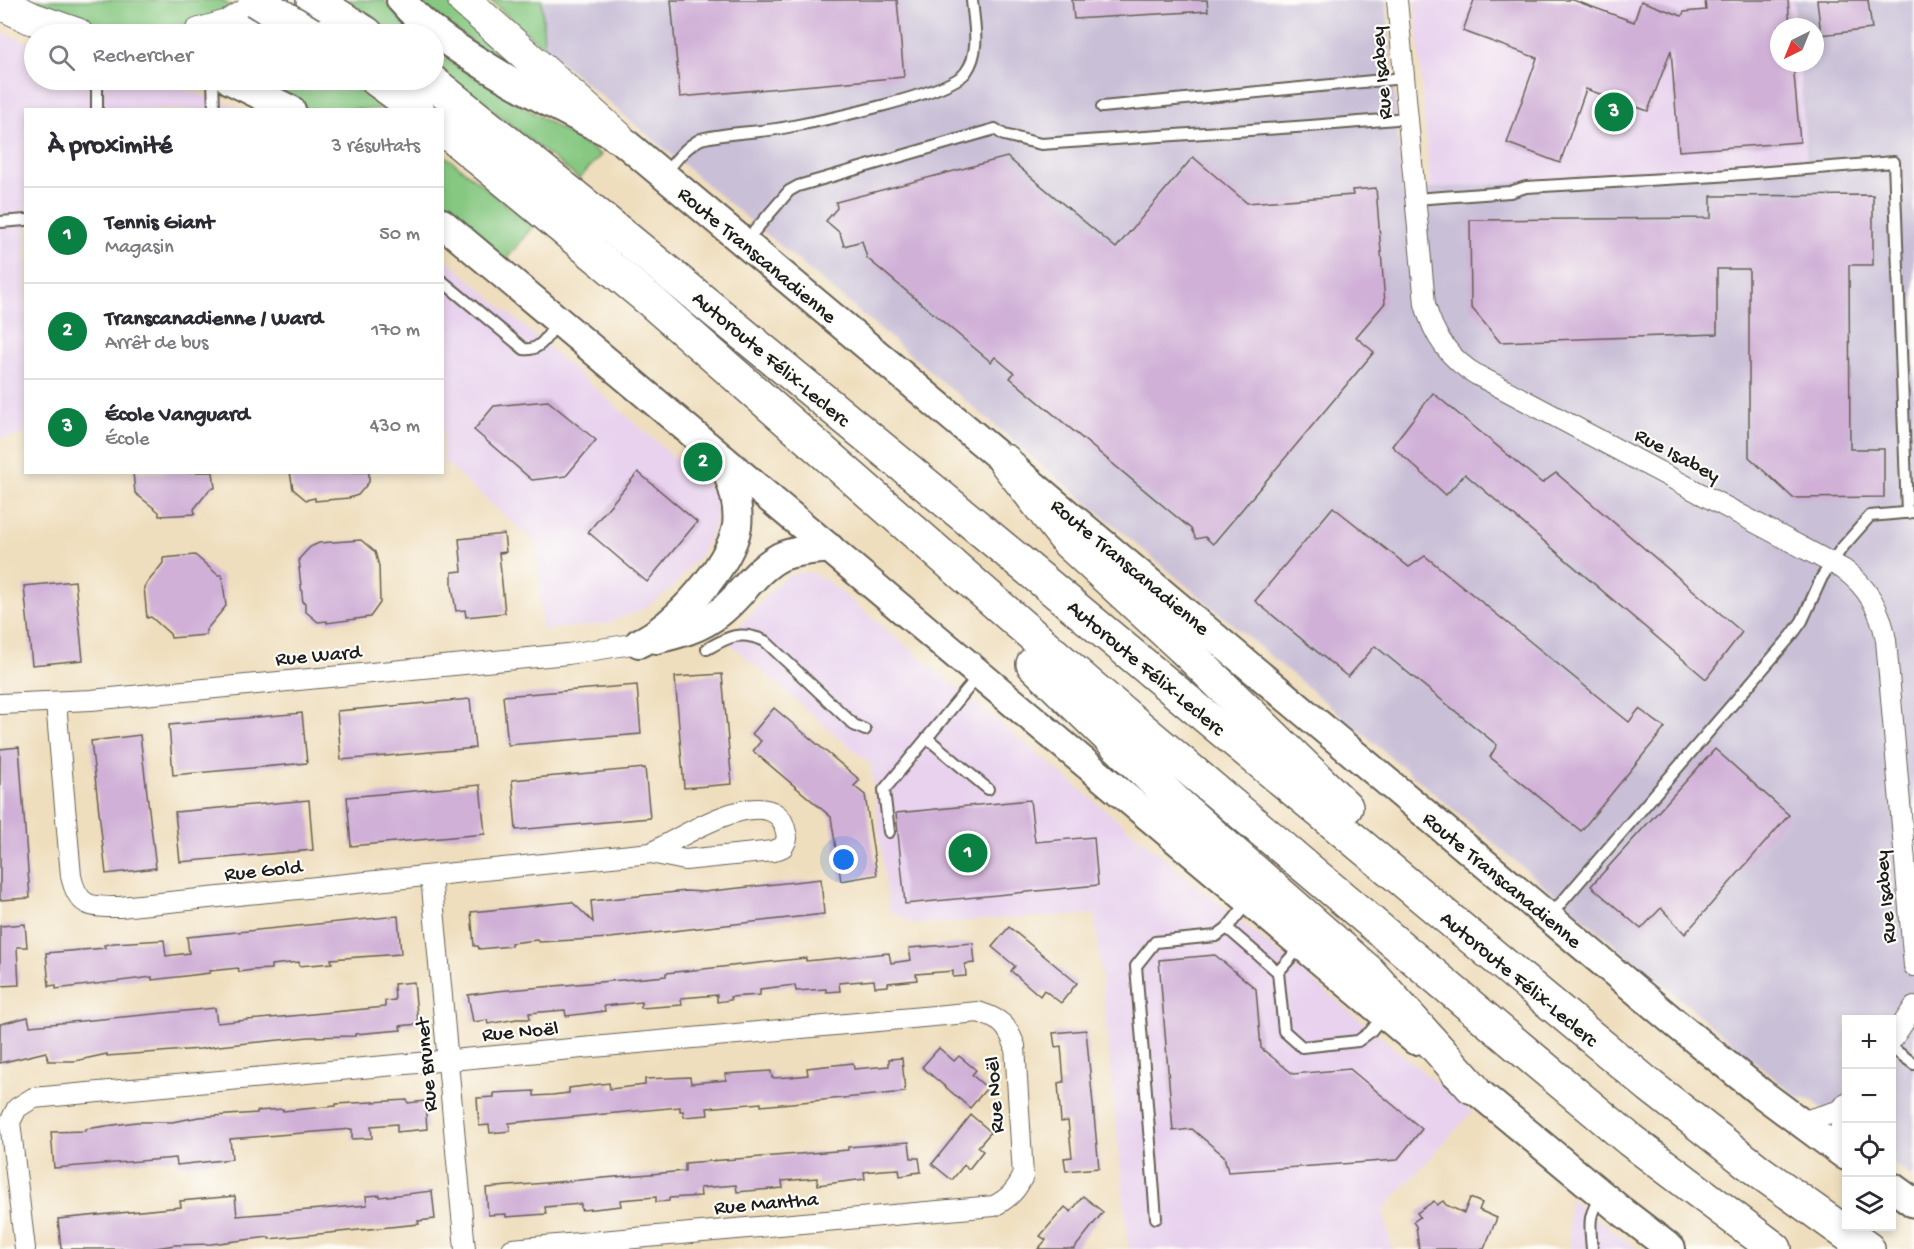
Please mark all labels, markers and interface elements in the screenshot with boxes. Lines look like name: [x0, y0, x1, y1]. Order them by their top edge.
north arrow: [1770, 18, 1824, 72]
search box: [24, 24, 444, 90]
street label: Rue Isabey: [1367, 25, 1400, 120]
icon: search: [45, 41, 78, 74]
text: Rechercher: [93, 44, 193, 70]
pin: 3: [1594, 90, 1634, 134]
text: À proximité: [48, 132, 172, 163]
text: 3 résultats: [332, 136, 420, 159]
street label: Route Transcanadienne: [671, 183, 841, 331]
text: Tennis Giant: [105, 211, 214, 237]
text: 1: [63, 224, 72, 247]
text: 50 m: [379, 224, 420, 247]
text: Magasin: [105, 237, 174, 260]
street label: Autoroute Félix-Leclerc: [686, 287, 854, 435]
text: Transcanadienne / Ward: [105, 307, 323, 333]
text: 2: [63, 320, 72, 343]
text: 170 m: [371, 320, 420, 343]
text: Arrêt de bus: [105, 333, 208, 356]
text: École Vanguard: [105, 403, 250, 429]
text: 3: [62, 416, 73, 439]
text: 430 m: [370, 416, 420, 439]
street label: Rue Isabey: [1629, 424, 1723, 490]
text: École: [105, 429, 149, 452]
pin: 2: [684, 440, 722, 484]
street label: Route Transcanadienne: [1044, 495, 1214, 643]
street label: Autoroute Félix-Leclerc: [1061, 596, 1229, 744]
street label: Rue Ward: [274, 641, 364, 674]
street label: Route Transcanadienne: [1416, 808, 1586, 956]
pin: 1: [948, 830, 988, 876]
your location: [829, 845, 858, 874]
street label: Rue Isabey: [1871, 849, 1904, 944]
street label: Rue Gold: [223, 856, 305, 889]
street label: Autoroute Félix-Leclerc: [1434, 907, 1602, 1055]
street label: Rue Brunet: [412, 1014, 445, 1113]
map controls: [1842, 1015, 1896, 1231]
button: +: [1842, 1015, 1896, 1069]
street label: Rue Noël: [481, 1018, 560, 1049]
street label: Rue Noël: [981, 1056, 1012, 1134]
button: −: [1842, 1069, 1896, 1123]
button: locate: [1842, 1123, 1896, 1177]
button: layers: [1842, 1177, 1896, 1231]
street label: Rue Mantha: [713, 1188, 821, 1222]

